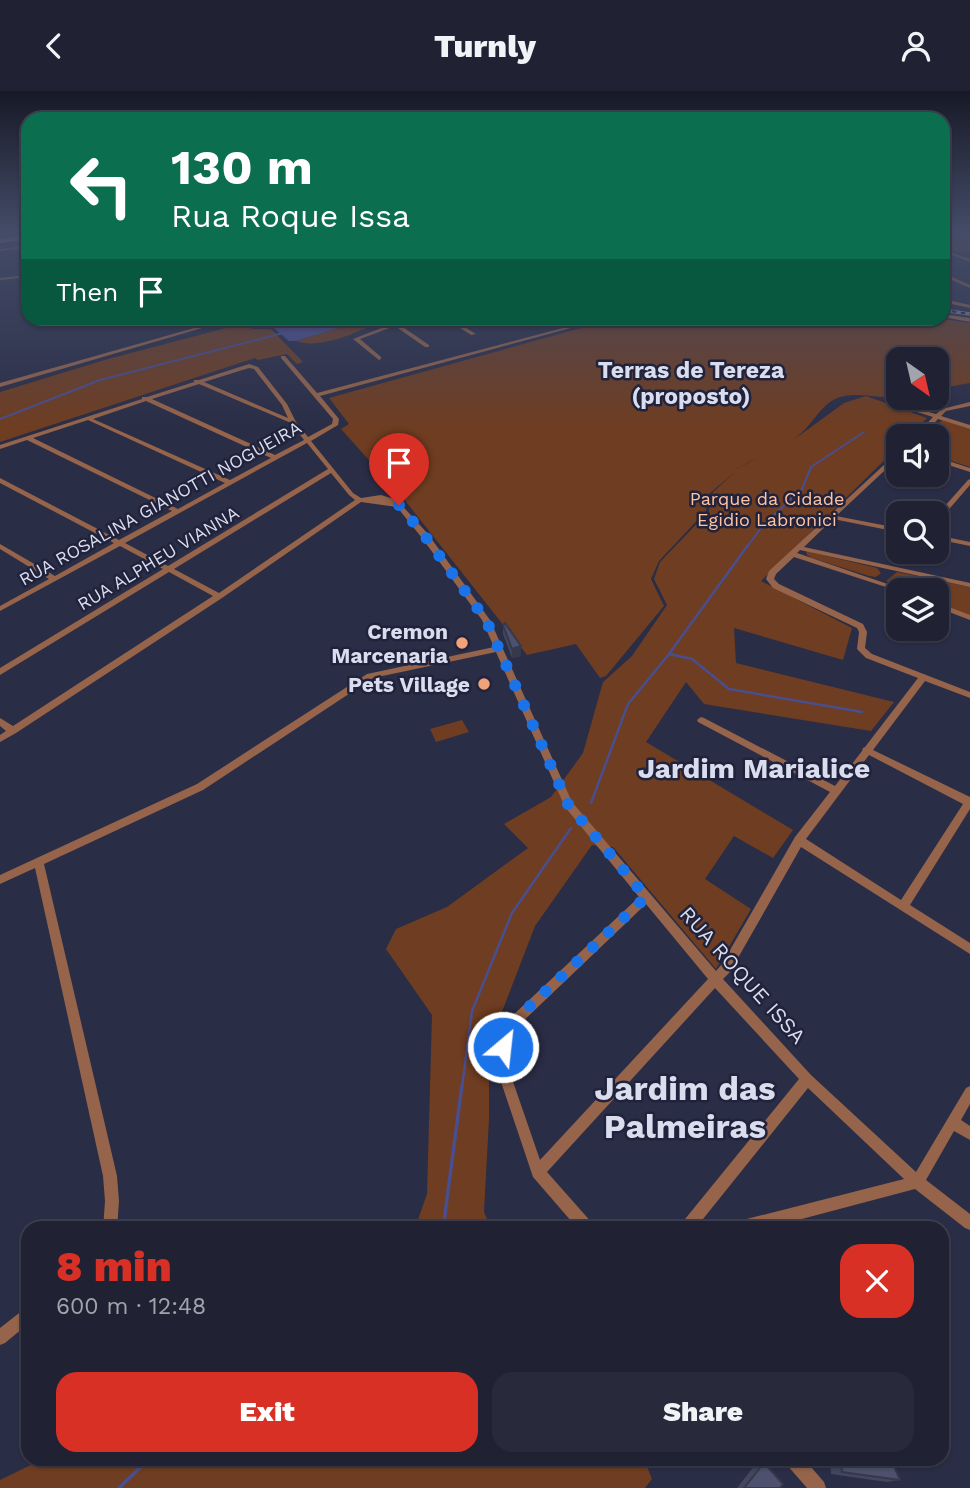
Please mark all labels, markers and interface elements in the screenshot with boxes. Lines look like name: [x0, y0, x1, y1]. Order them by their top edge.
icon: back: [35, 27, 73, 65]
text: Turnly: [434, 27, 536, 65]
icon: person: [897, 27, 935, 65]
text: 130 m: [171, 138, 313, 196]
icon: left: [56, 140, 147, 231]
text: Rua Roque Issa: [171, 197, 410, 235]
icon: arrive: [132, 273, 170, 311]
text: Then: [56, 277, 118, 307]
north arrow: [886, 347, 948, 409]
map controls: [886, 347, 949, 641]
district label: Terras de Tereza (proposto): [598, 357, 785, 410]
street label: RUA ROSALINA GIANOTTI NOGUEIRA: [15, 416, 305, 590]
button: sound: [886, 424, 949, 487]
pin: [369, 433, 429, 505]
icon: arrive: [380, 444, 418, 482]
park label: Parque da Cidade Egidio Labronici: [690, 488, 844, 530]
street label: RUA ALPHEU VIANNA: [73, 501, 243, 615]
button: search: [886, 501, 949, 564]
button: layers: [886, 578, 949, 641]
place label: Cremon Marcenaria: [331, 619, 449, 668]
marker: Cremon Marcenaria: [454, 635, 470, 651]
place label: Pets Village: [348, 672, 470, 697]
marker: Pets Village: [476, 676, 492, 692]
district label: Jardim Marialice: [638, 752, 870, 785]
street label: RUA ROQUE ISSA: [675, 901, 811, 1049]
position arrow: [466, 1010, 540, 1084]
district label: Jardim das Palmeiras: [594, 1069, 776, 1146]
text: 8 min: [56, 1242, 172, 1291]
button: close: [840, 1244, 914, 1318]
text: 600 m · 12:48: [56, 1293, 206, 1320]
button: Exit: [56, 1372, 478, 1452]
button: Share: [492, 1372, 914, 1452]

